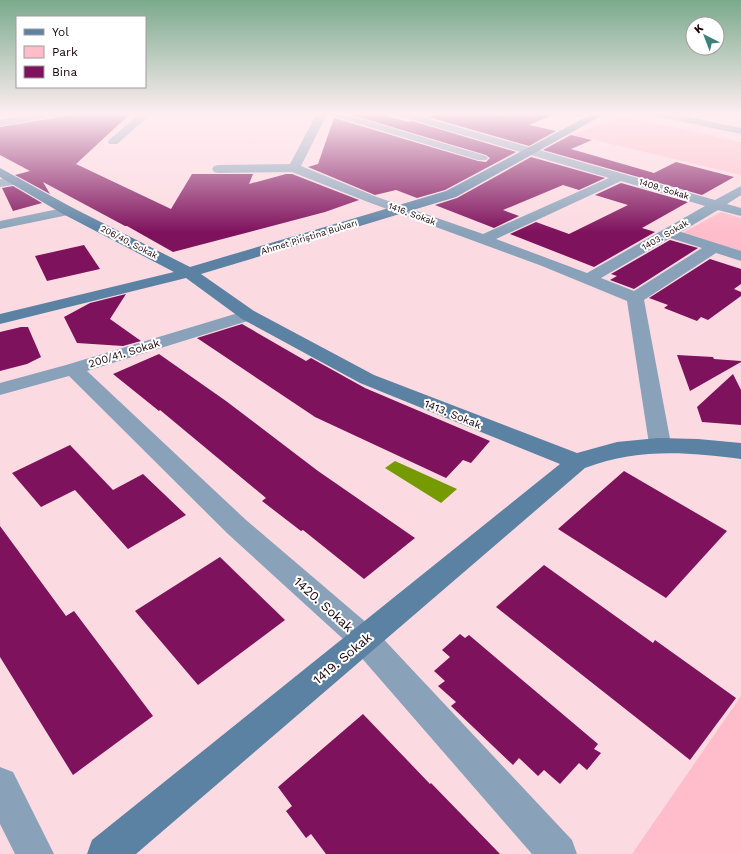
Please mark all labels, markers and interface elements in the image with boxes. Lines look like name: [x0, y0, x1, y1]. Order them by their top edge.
legend: [16, 16, 146, 88]
north arrow: [685, 16, 725, 56]
text: K: [691, 21, 706, 36]
text: Yol: [52, 25, 69, 39]
text: Park: [52, 45, 78, 59]
text: Bina: [52, 65, 77, 79]
street label: 1409. Sokak: [638, 177, 690, 201]
street label: 1416. Sokak: [387, 201, 437, 227]
street label: Ahmet Piriştina Bulvarı: [260, 218, 358, 256]
street label: 1403. Sokak: [640, 218, 690, 252]
street label: 206/40. Sokak: [99, 223, 159, 261]
street label: 200/41. Sokak: [87, 336, 161, 371]
street label: 1413. Sokak: [422, 397, 483, 432]
street label: 1420. Sokak: [291, 574, 357, 635]
street label: 1419. Sokak: [310, 629, 375, 687]

